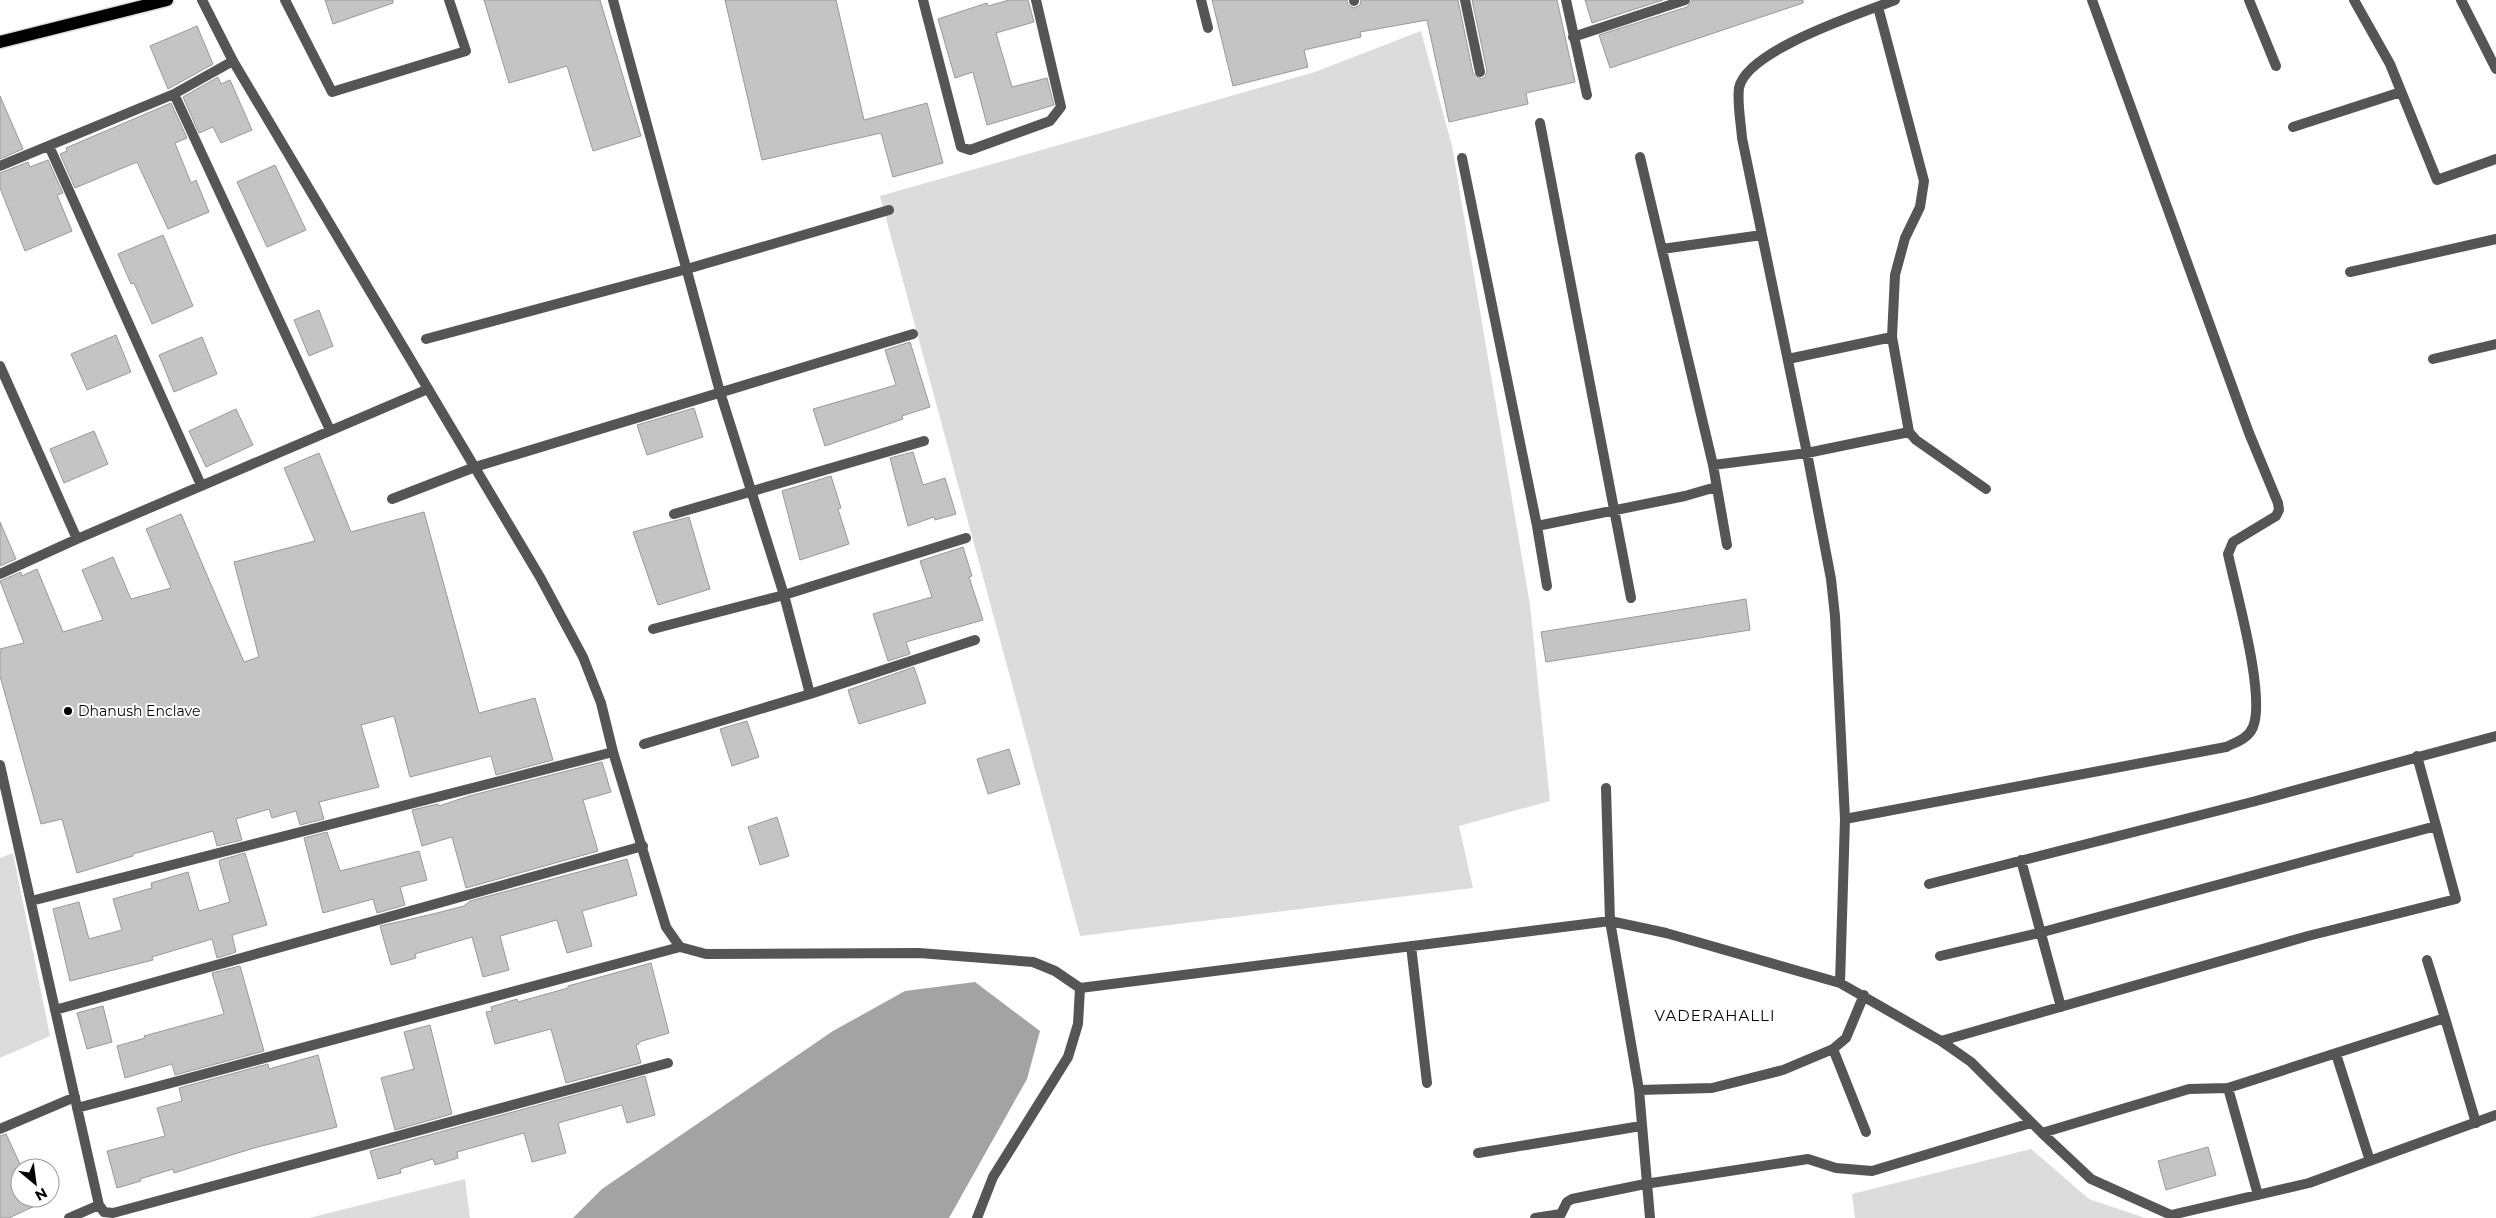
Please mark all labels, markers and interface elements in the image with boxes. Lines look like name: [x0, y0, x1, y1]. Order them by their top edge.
place label: Dhanush Enclave: [78, 702, 200, 720]
marker: Dhanush Enclave: [62, 705, 74, 717]
district label: VADERAHALLI: [1655, 1006, 1775, 1025]
north arrow: [10, 1158, 60, 1208]
text: N: [32, 1184, 51, 1205]

